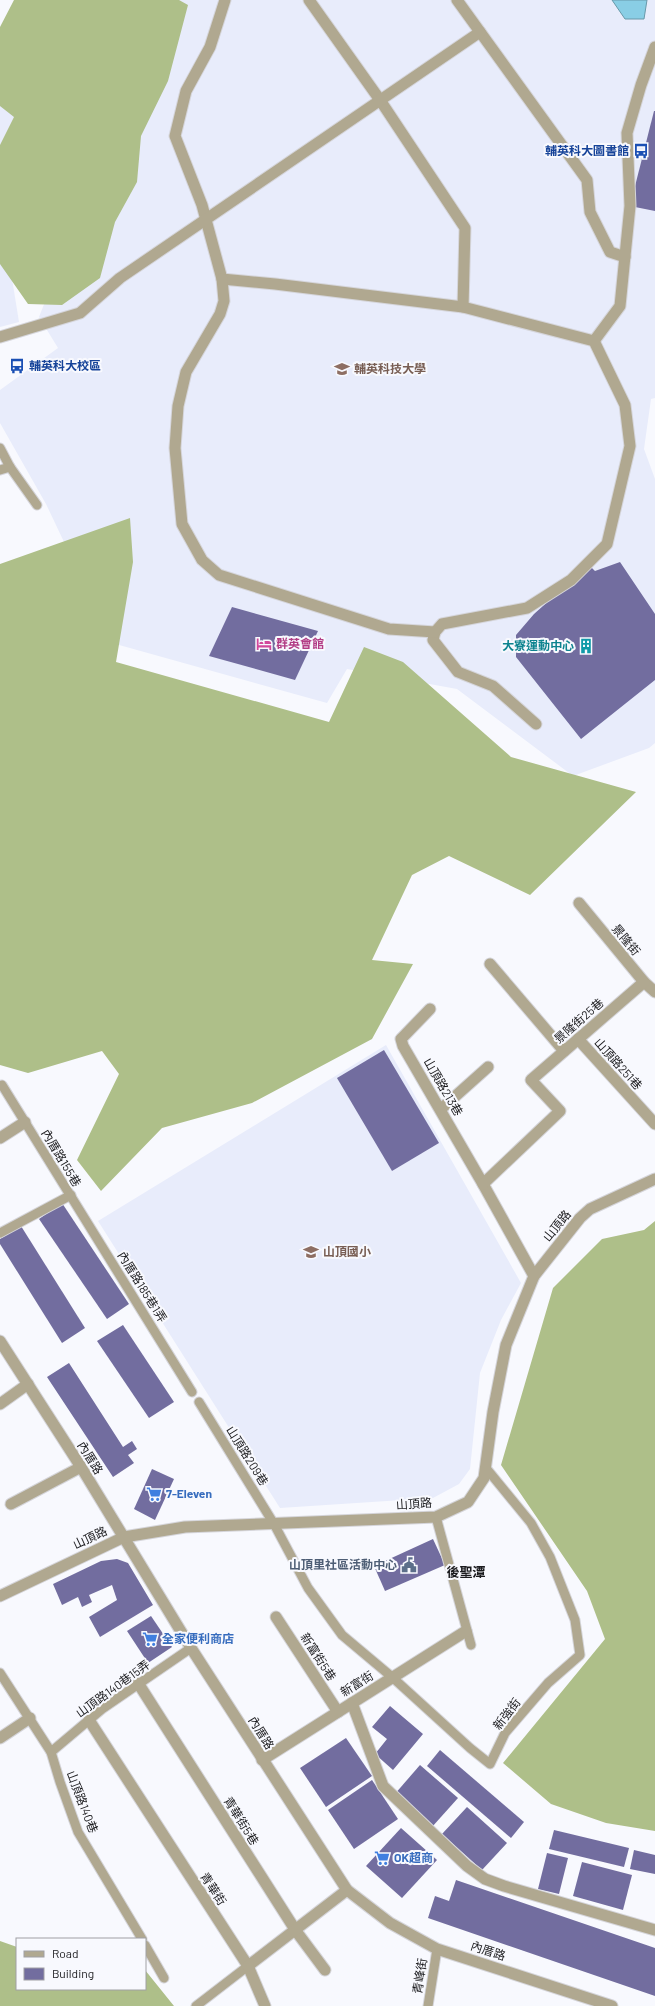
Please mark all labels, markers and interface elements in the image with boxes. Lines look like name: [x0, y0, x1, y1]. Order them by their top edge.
bus stop icon: 輔英科大圖書館: [632, 142, 650, 160]
place label: 輔英科大圖書館: [545, 143, 629, 157]
bus stop icon: 輔英科大校區: [8, 357, 26, 375]
place label: 輔英科大校區: [29, 358, 101, 372]
school or university icon: 輔英科技大學: [333, 360, 351, 378]
place label: 輔英科技大學: [354, 361, 426, 375]
hotel icon: 群英會館: [255, 635, 273, 653]
place label: 群英會館: [276, 636, 324, 650]
building icon: 大寮運動中心: [577, 637, 595, 655]
place label: 大寮運動中心: [502, 638, 574, 652]
street label: 景隆街: [610, 921, 644, 958]
street label: 景隆街25巷: [551, 995, 606, 1045]
street label: 山頂路251巷: [592, 1035, 646, 1092]
street label: 山頂路213巷: [422, 1055, 466, 1118]
street label: 內厝路155巷: [39, 1126, 84, 1189]
street label: 山頂路: [539, 1207, 573, 1244]
school or university icon: 山頂國小: [302, 1243, 320, 1261]
place label: 山頂國小: [323, 1244, 371, 1258]
street label: 內厝路185巷1弄: [115, 1248, 170, 1324]
street label: 山頂路209巷: [224, 1423, 272, 1488]
street label: 內厝路: [75, 1438, 106, 1476]
supermarket icon: 7-Eleven: [145, 1485, 163, 1503]
place label: 7-Eleven: [166, 1486, 212, 1500]
street label: 山頂路: [395, 1495, 432, 1511]
street label: 山頂路: [70, 1523, 109, 1551]
public building icon: 山頂里社區活動中心: [400, 1556, 418, 1574]
place label: 山頂里社區活動中心: [289, 1557, 397, 1571]
district label: 後聖潭: [446, 1564, 486, 1580]
supermarket icon: 全家便利商店: [141, 1630, 159, 1648]
street label: 新富街5巷: [298, 1630, 339, 1683]
place label: 全家便利商店: [162, 1631, 234, 1645]
street label: 山頂路140巷15弄: [73, 1657, 152, 1720]
street label: 新富街: [337, 1668, 375, 1699]
street label: 新強街: [490, 1695, 523, 1732]
street label: 內厝路: [246, 1713, 277, 1751]
street label: 山頂路140巷: [65, 1769, 101, 1835]
street label: 青華街5巷: [222, 1794, 262, 1847]
supermarket icon: OK超商: [373, 1849, 391, 1867]
place label: OK超商: [394, 1850, 433, 1864]
street label: 青華街: [198, 1870, 230, 1907]
legend: [16, 1938, 146, 1990]
street label: 內厝路: [469, 1938, 508, 1962]
text: Road: [52, 1946, 79, 1960]
street label: 青峰街: [409, 1957, 429, 1995]
text: Building: [52, 1966, 94, 1980]

